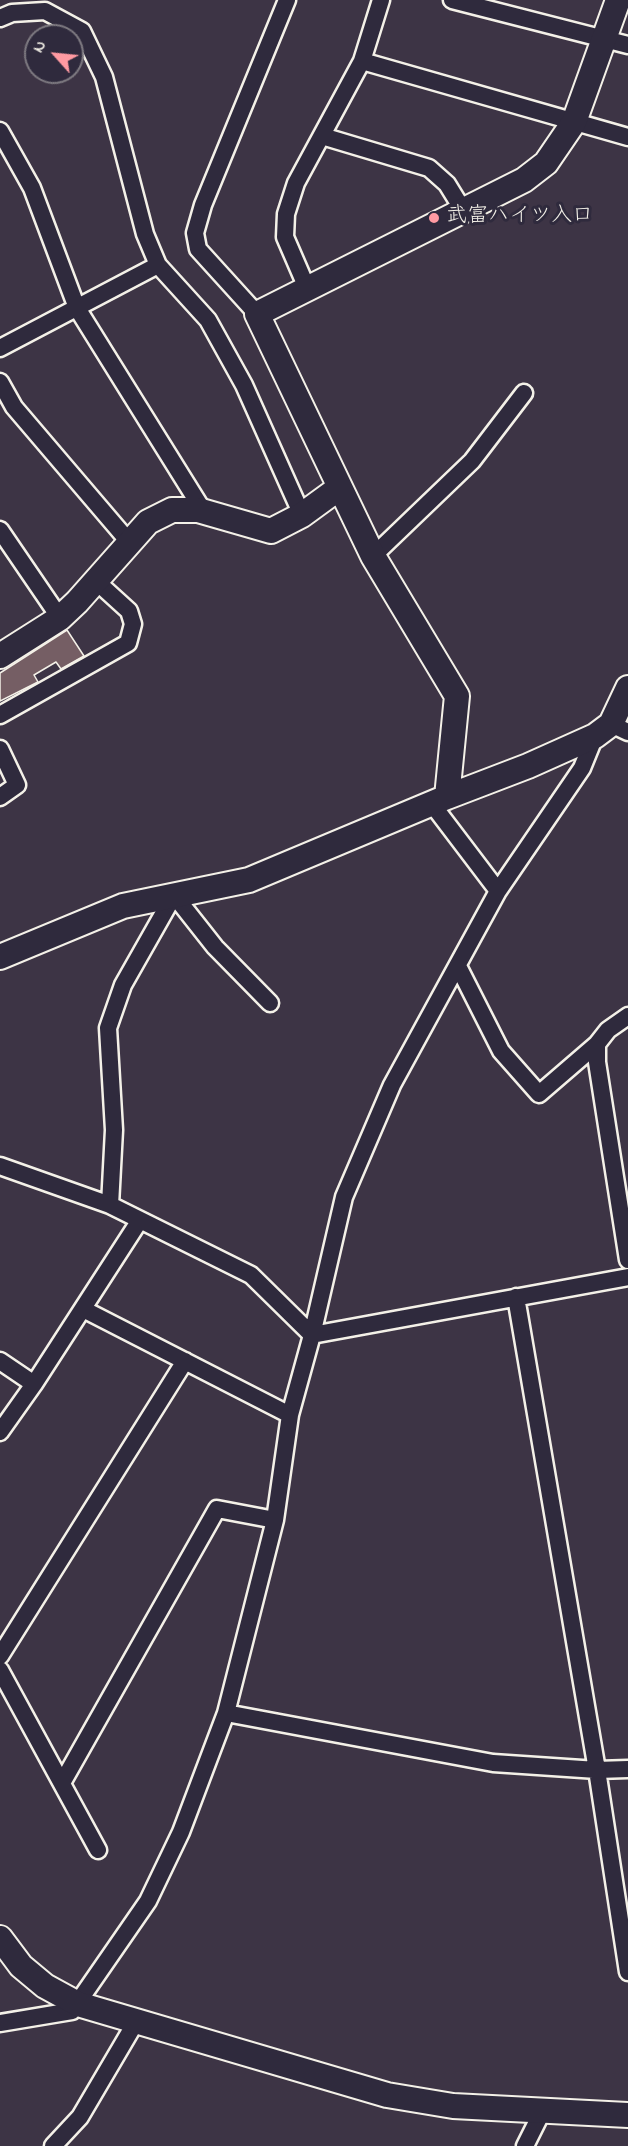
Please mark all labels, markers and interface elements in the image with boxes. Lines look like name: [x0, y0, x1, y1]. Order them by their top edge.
north arrow: [24, 24, 84, 84]
text: N: [27, 36, 53, 57]
place label: 武富ハイツ入口: [446, 205, 593, 231]
marker: 武富ハイツ入口: [427, 211, 441, 225]

